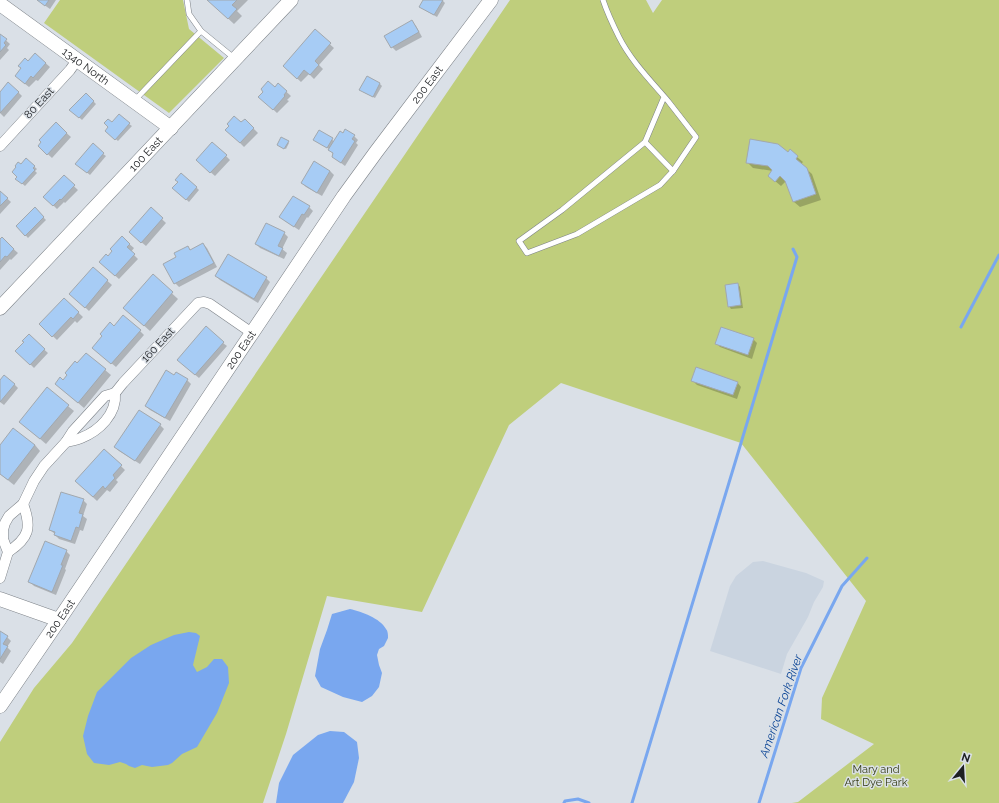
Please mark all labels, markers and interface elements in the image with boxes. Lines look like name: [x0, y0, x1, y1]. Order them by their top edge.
street label: 1340 North: [60, 45, 112, 88]
street label: 200 East: [409, 63, 445, 106]
street label: 80 East: [21, 85, 57, 121]
street label: 100 East: [126, 134, 165, 174]
street label: 160 East: [139, 325, 177, 365]
street label: 200 East: [223, 328, 259, 371]
street label: 200 East: [42, 597, 78, 640]
water label: American Fork River: [756, 652, 805, 760]
north arrow: [943, 747, 983, 787]
text: N: [960, 750, 972, 765]
park label: Mary and Art Dye Park: [844, 763, 908, 789]

